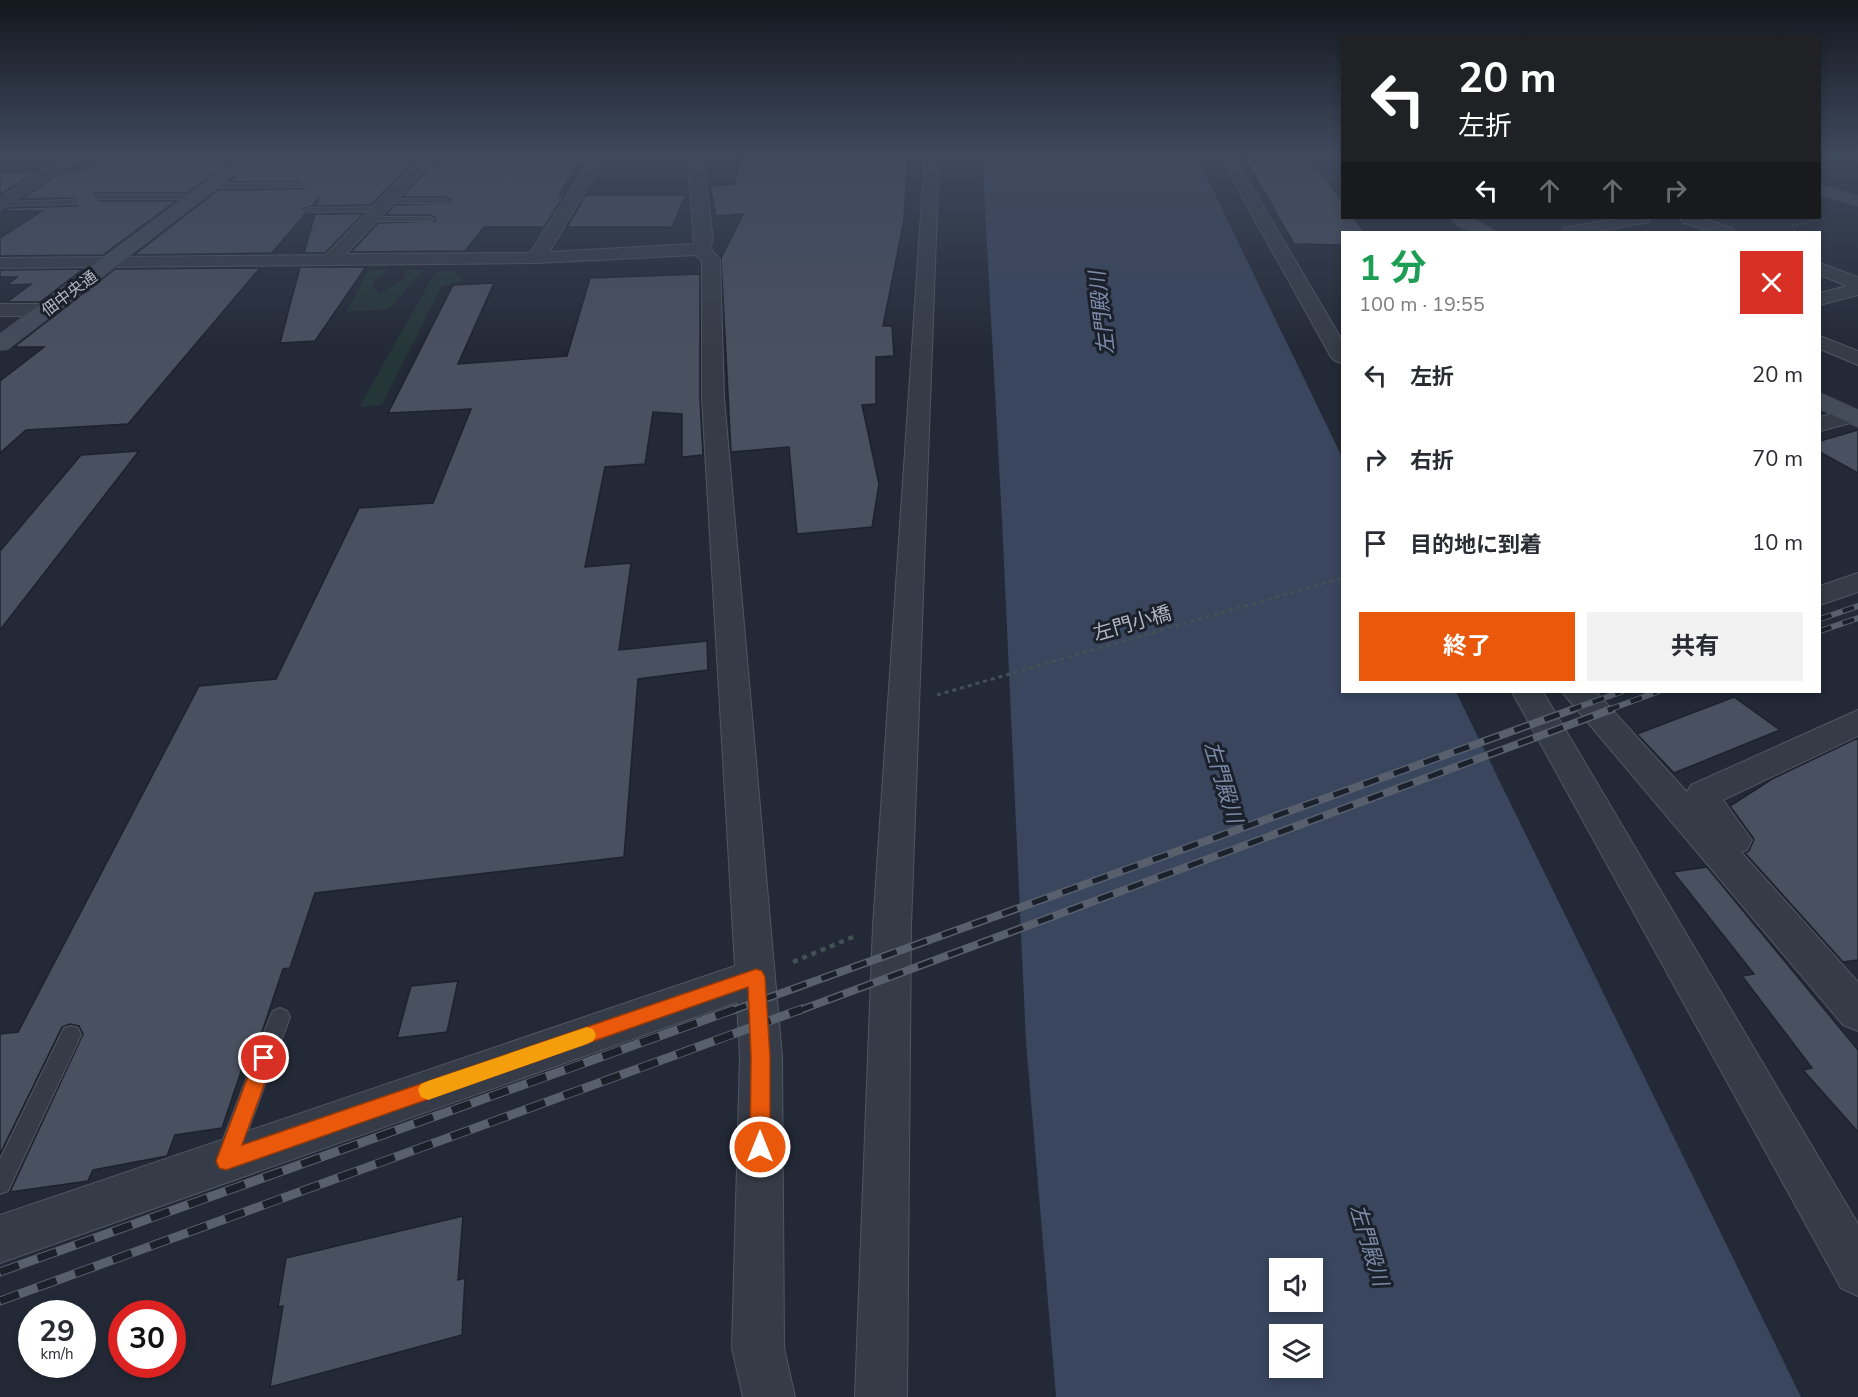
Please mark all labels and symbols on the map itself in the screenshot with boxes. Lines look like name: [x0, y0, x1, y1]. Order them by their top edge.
street label: 佃中央通: [37, 266, 102, 322]
water label: 左門殿川: [1083, 268, 1121, 356]
street label: 左門小橋: [1090, 599, 1174, 647]
water label: 左門殿川: [1197, 738, 1249, 828]
pin: [238, 1032, 289, 1083]
position arrow: [728, 1115, 792, 1179]
water label: 左門殿川: [1343, 1201, 1395, 1291]
speed limit sign: 30: [108, 1300, 186, 1378]

